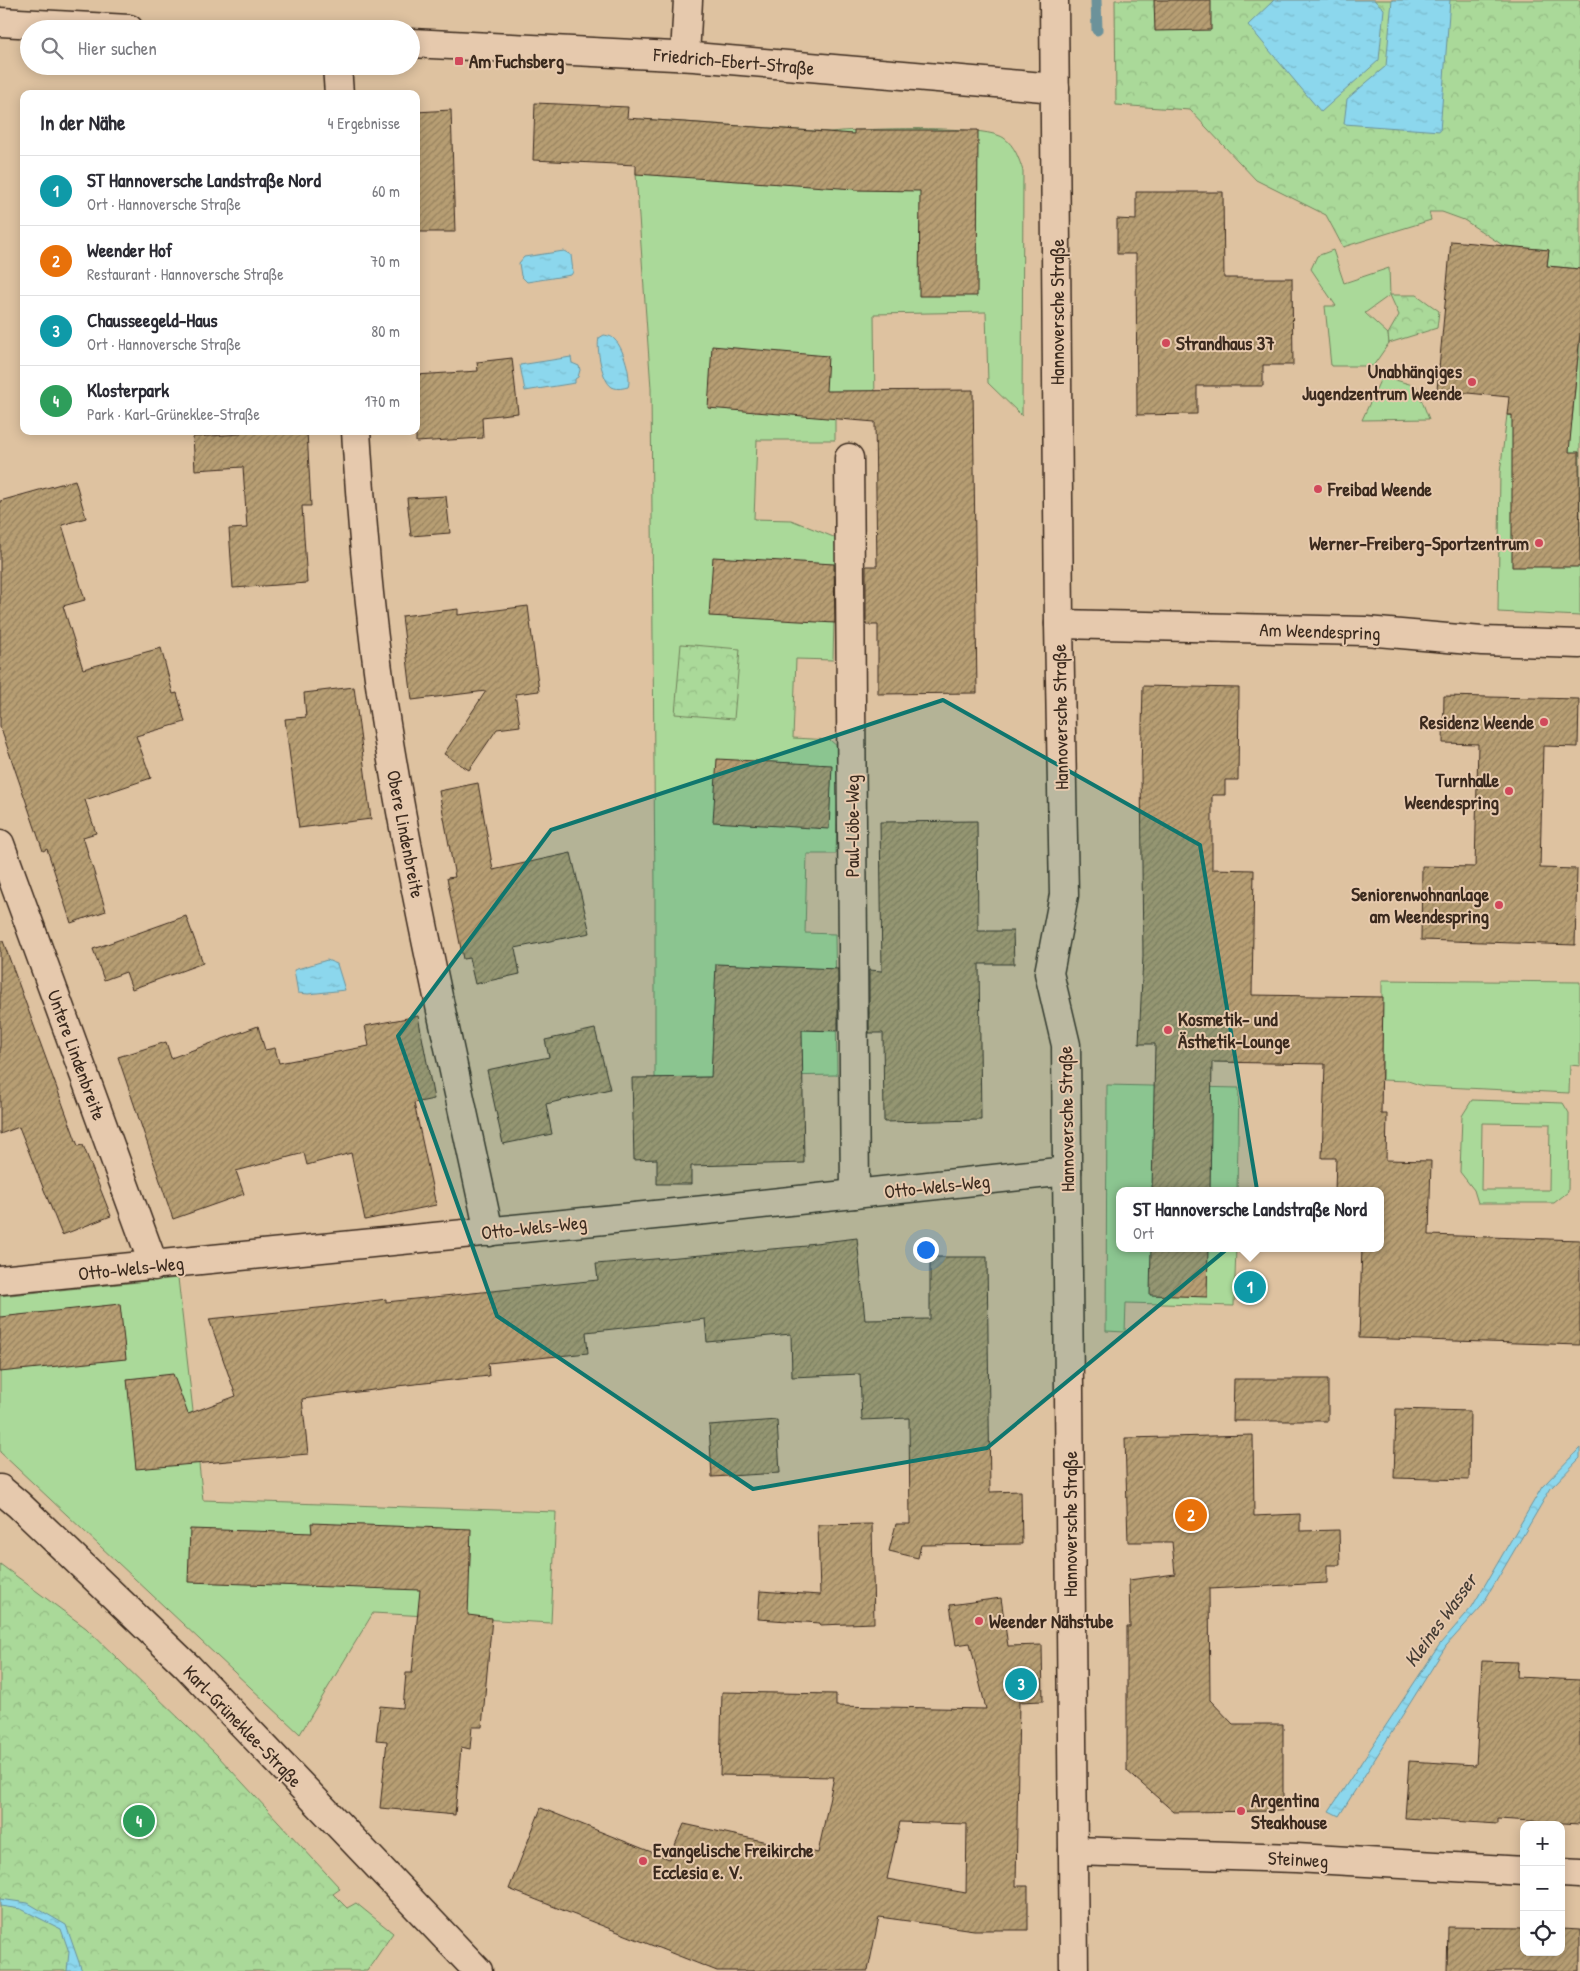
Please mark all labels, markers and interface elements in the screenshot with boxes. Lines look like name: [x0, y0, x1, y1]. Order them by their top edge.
search box: [20, 20, 420, 75]
icon: search: [38, 34, 66, 62]
text: Hier suchen: [78, 35, 157, 61]
street label: Friedrich-Ebert-Straße: [652, 41, 816, 81]
place label: Am Fuchsberg: [469, 48, 565, 75]
marker: Am Fuchsberg: [453, 55, 465, 67]
text: In der Nähe: [40, 108, 125, 137]
text: 4 Ergebnisse: [328, 112, 400, 134]
text: ST Hannoversche Landstraße Nord: [87, 167, 321, 193]
text: 1: [53, 180, 59, 202]
text: 60 m: [372, 180, 400, 202]
text: Ort · Hannoversche Straße: [87, 193, 241, 215]
text: Weender Hof: [87, 237, 172, 263]
street label: Hannoversche Straße: [1044, 239, 1070, 385]
text: 2: [52, 250, 60, 272]
text: 70 m: [370, 250, 400, 272]
text: Restaurant · Hannoversche Straße: [87, 263, 284, 285]
text: Chausseegeld-Haus: [87, 307, 218, 333]
text: 3: [52, 320, 60, 342]
text: 80 m: [371, 320, 400, 342]
place label: Strandhaus 37: [1176, 330, 1275, 356]
text: Ort · Hannoversche Straße: [87, 333, 241, 355]
marker: Strandhaus 37: [1160, 337, 1172, 349]
place label: Unabhängiges Jugendzentrum Weende: [1302, 358, 1463, 407]
marker: Unabhängiges Jugendzentrum Weende: [1466, 376, 1478, 388]
text: Klosterpark: [87, 377, 169, 403]
text: 4: [53, 390, 59, 412]
text: 170 m: [365, 390, 400, 412]
text: Park · Karl-Grüneklee-Straße: [87, 403, 260, 425]
place label: Freibad Weende: [1327, 476, 1432, 502]
marker: Freibad Weende: [1312, 483, 1324, 495]
place label: Werner-Freiberg-Sportzentrum: [1309, 530, 1529, 557]
marker: Werner-Freiberg-Sportzentrum: [1533, 537, 1545, 549]
street label: Am Weendespring: [1259, 616, 1381, 646]
street label: Hannoversche Straße: [1046, 643, 1074, 790]
place label: Residenz Weende: [1420, 709, 1534, 735]
marker: Residenz Weende: [1538, 716, 1550, 728]
place label: Turnhalle Weendespring: [1405, 767, 1500, 816]
street label: Obere Lindenbreite: [381, 768, 431, 901]
street label: Paul-Löbe-Weg: [839, 775, 865, 877]
marker: Turnhalle Weendespring: [1503, 785, 1515, 797]
place label: Seniorenwohnanlage am Weendespring: [1351, 881, 1490, 930]
marker: Seniorenwohnanlage am Weendespring: [1493, 899, 1505, 911]
street label: Untere Lindenbreite: [41, 986, 113, 1124]
place label: Kosmetik- und Ästhetik-Lounge: [1178, 1006, 1290, 1055]
marker: Kosmetik- und Ästhetik-Lounge: [1162, 1024, 1174, 1036]
street label: Hannoversche Straße: [1052, 1045, 1080, 1192]
street label: Otto-Wels-Weg: [883, 1168, 991, 1204]
popup: [1116, 1187, 1384, 1252]
text: ST Hannoversche Landstraße Nord: [1133, 1196, 1367, 1222]
street label: Otto-Wels-Weg: [480, 1209, 588, 1245]
text: Ort: [1133, 1222, 1154, 1244]
your location: [913, 1237, 939, 1263]
street label: Otto-Wels-Weg: [77, 1250, 185, 1286]
pin: 1: [1234, 1268, 1266, 1306]
street label: Hannoversche Straße: [1057, 1451, 1083, 1597]
pin: 2: [1175, 1496, 1207, 1534]
water label: Kleines Wasser: [1397, 1566, 1484, 1672]
place label: Weender Nähstube: [989, 1608, 1114, 1634]
marker: Weender Nähstube: [973, 1615, 985, 1627]
street label: Karl-Grüneklee-Straße: [178, 1659, 309, 1793]
pin: 3: [1005, 1665, 1037, 1703]
place label: Argentina Steakhouse: [1251, 1787, 1328, 1835]
pin: 4: [123, 1802, 155, 1840]
marker: Argentina Steakhouse: [1235, 1805, 1247, 1817]
map controls: [1520, 1821, 1565, 1956]
button: +: [1520, 1821, 1565, 1866]
place label: Evangelische Freikirche Ecclesia e. V.: [653, 1837, 814, 1885]
street label: Steinweg: [1267, 1844, 1329, 1874]
marker: Evangelische Freikirche Ecclesia e. V.: [637, 1855, 649, 1867]
button: −: [1520, 1866, 1565, 1911]
button: locate: [1520, 1911, 1565, 1956]

